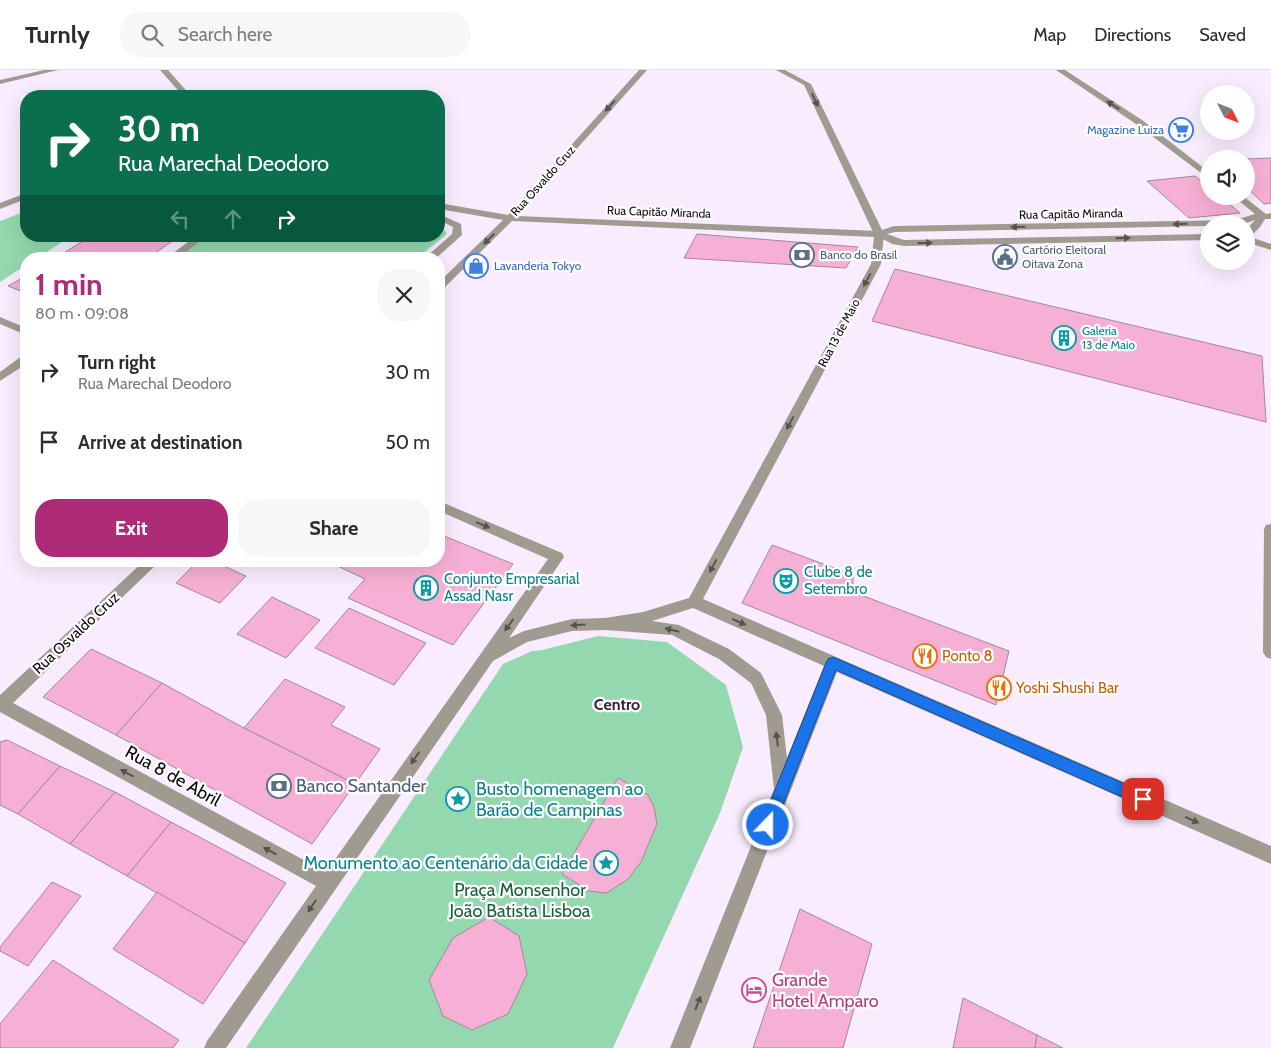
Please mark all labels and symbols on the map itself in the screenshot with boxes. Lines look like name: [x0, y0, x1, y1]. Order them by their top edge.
north arrow: [1200, 85, 1255, 140]
one-way arrow: [811, 93, 819, 107]
one-way arrow: [605, 100, 616, 113]
one-way arrow: [1107, 100, 1120, 110]
supermarket icon: Magazine Luiza: [1168, 117, 1194, 143]
place label: Magazine Luiza: [1087, 122, 1164, 137]
street label: Rua Osvaldo Cruz: [507, 142, 578, 219]
street label: Rua Capitão Miranda: [607, 202, 712, 221]
street label: Rua Capitão Miranda: [1019, 205, 1123, 222]
one-way arrow: [1172, 220, 1188, 228]
one-way arrow: [1009, 223, 1025, 231]
one-way arrow: [483, 233, 495, 245]
one-way arrow: [1115, 234, 1131, 242]
one-way arrow: [917, 239, 933, 247]
bank icon: Banco do Brasil: [789, 242, 815, 268]
place label: Cartório Eleitoral Oitava Zona: [1022, 242, 1106, 271]
public building icon: Cartório Eleitoral Oitava Zona: [992, 244, 1018, 270]
place label: Banco do Brasil: [820, 247, 897, 262]
shop icon: Lavanderia Tokyo: [463, 253, 489, 279]
place label: Lavanderia Tokyo: [494, 258, 582, 273]
one-way arrow: [863, 273, 871, 288]
street label: Rua 13 de Maio: [814, 296, 863, 369]
place label: Galeria 13 de Maio: [1082, 323, 1136, 352]
building icon: Galeria 13 de Maio: [1051, 325, 1077, 351]
one-way arrow: [786, 416, 794, 431]
one-way arrow: [476, 522, 491, 530]
one-way arrow: [709, 559, 717, 574]
place label: Clube 8 de Setembro: [804, 563, 873, 598]
theatre icon: Clube 8 de Setembro: [773, 568, 799, 594]
place label: Conjunto Empresarial Assad Nasr: [444, 570, 580, 605]
building icon: Conjunto Empresarial Assad Nasr: [413, 575, 439, 601]
street label: Rua Osvaldo Cruz: [29, 588, 123, 678]
one-way arrow: [504, 618, 514, 632]
one-way arrow: [732, 618, 746, 626]
one-way arrow: [570, 621, 586, 629]
one-way arrow: [665, 626, 680, 634]
restaurant icon: Ponto 8: [912, 643, 938, 669]
place label: Ponto 8: [942, 647, 993, 665]
restaurant icon: Yoshi Shushi Bar: [986, 675, 1012, 701]
place label: Yoshi Shushi Bar: [1015, 679, 1119, 697]
district label: Centro: [594, 695, 640, 714]
one-way arrow: [773, 731, 781, 747]
street label: Rua 8 de Abril: [121, 741, 225, 812]
one-way arrow: [410, 751, 420, 765]
one-way arrow: [119, 769, 134, 777]
bank icon: Banco Santander: [266, 773, 292, 799]
place label: Banco Santander: [296, 775, 426, 797]
place label: Busto homenagem ao Barão de Campinas: [476, 778, 644, 821]
pin: [1122, 778, 1164, 820]
place icon: Busto homenagem ao Barão de Campinas: [445, 786, 471, 812]
position arrow: [741, 798, 793, 850]
one-way arrow: [1185, 817, 1199, 825]
one-way arrow: [262, 847, 277, 855]
place icon: Monumento ao Centenário da Cidade: [593, 850, 619, 876]
place label: Monumento ao Centenário da Cidade: [303, 852, 588, 874]
park label: Praça Monsenhor João Batista Lisboa: [449, 879, 591, 922]
one-way arrow: [307, 899, 317, 912]
place label: Grande Hotel Amparo: [772, 969, 879, 1012]
hotel icon: Grande Hotel Amparo: [741, 977, 767, 1003]
one-way arrow: [694, 996, 702, 1010]

